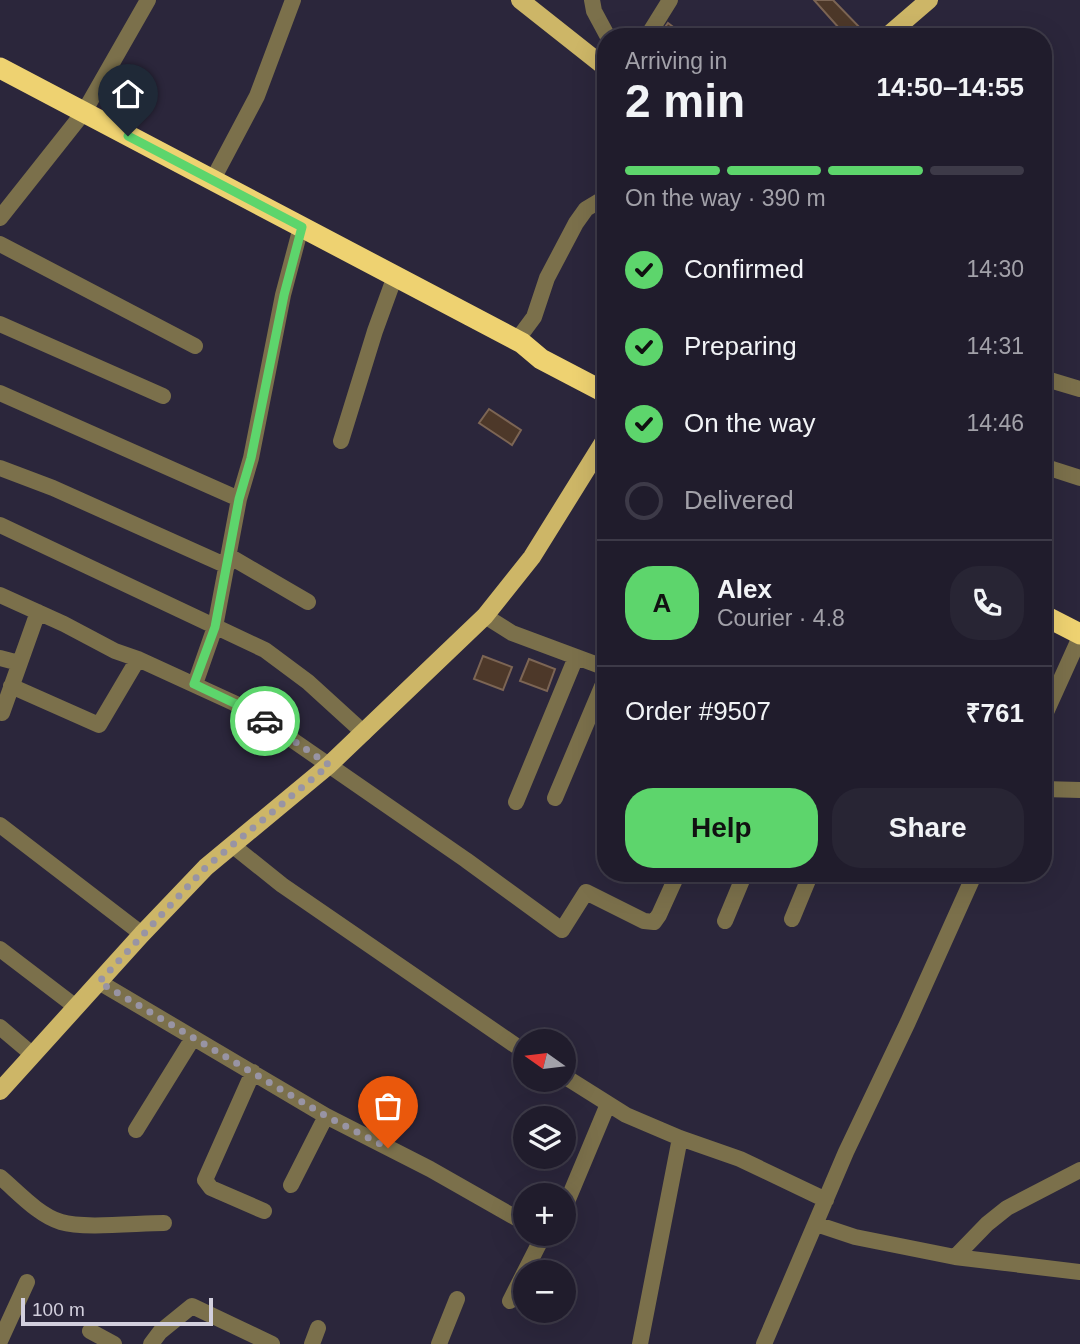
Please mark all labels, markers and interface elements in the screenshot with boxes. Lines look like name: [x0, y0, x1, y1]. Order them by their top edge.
text: Arriving in: [625, 48, 727, 74]
pin: [98, 64, 158, 136]
text: 14:50–14:55: [877, 72, 1024, 102]
icon: home: [109, 75, 147, 113]
text: 2 min: [625, 75, 745, 127]
text: On the way · 390 m: [625, 185, 826, 211]
icon: check: [625, 251, 663, 289]
text: Confirmed: [684, 254, 804, 284]
text: 14:30: [966, 256, 1024, 282]
icon: check: [625, 328, 663, 366]
text: Preparing: [684, 331, 797, 361]
text: 14:31: [966, 333, 1024, 359]
icon: check: [625, 405, 663, 443]
text: On the way: [684, 408, 816, 438]
text: 14:46: [966, 410, 1024, 436]
text: Delivered: [684, 485, 794, 515]
button: phone: [950, 566, 1024, 640]
text: Alex: [717, 574, 772, 604]
text: A: [653, 588, 671, 618]
text: Courier · 4.8: [717, 605, 845, 631]
courier: [230, 686, 300, 756]
text: Order #9507: [625, 696, 771, 726]
text: ₹761: [966, 698, 1024, 728]
icon: car: [246, 702, 284, 740]
button: Help: [625, 788, 818, 868]
button: Share: [832, 788, 1024, 868]
north arrow: [513, 1029, 576, 1092]
map controls: [513, 1029, 576, 1323]
pin: [358, 1076, 418, 1148]
icon: bag: [369, 1087, 407, 1125]
button: layers: [513, 1106, 576, 1169]
button: +: [513, 1183, 576, 1246]
button: −: [513, 1260, 576, 1323]
scale bar: [21, 1295, 214, 1327]
text: 100 m: [32, 1299, 85, 1320]

